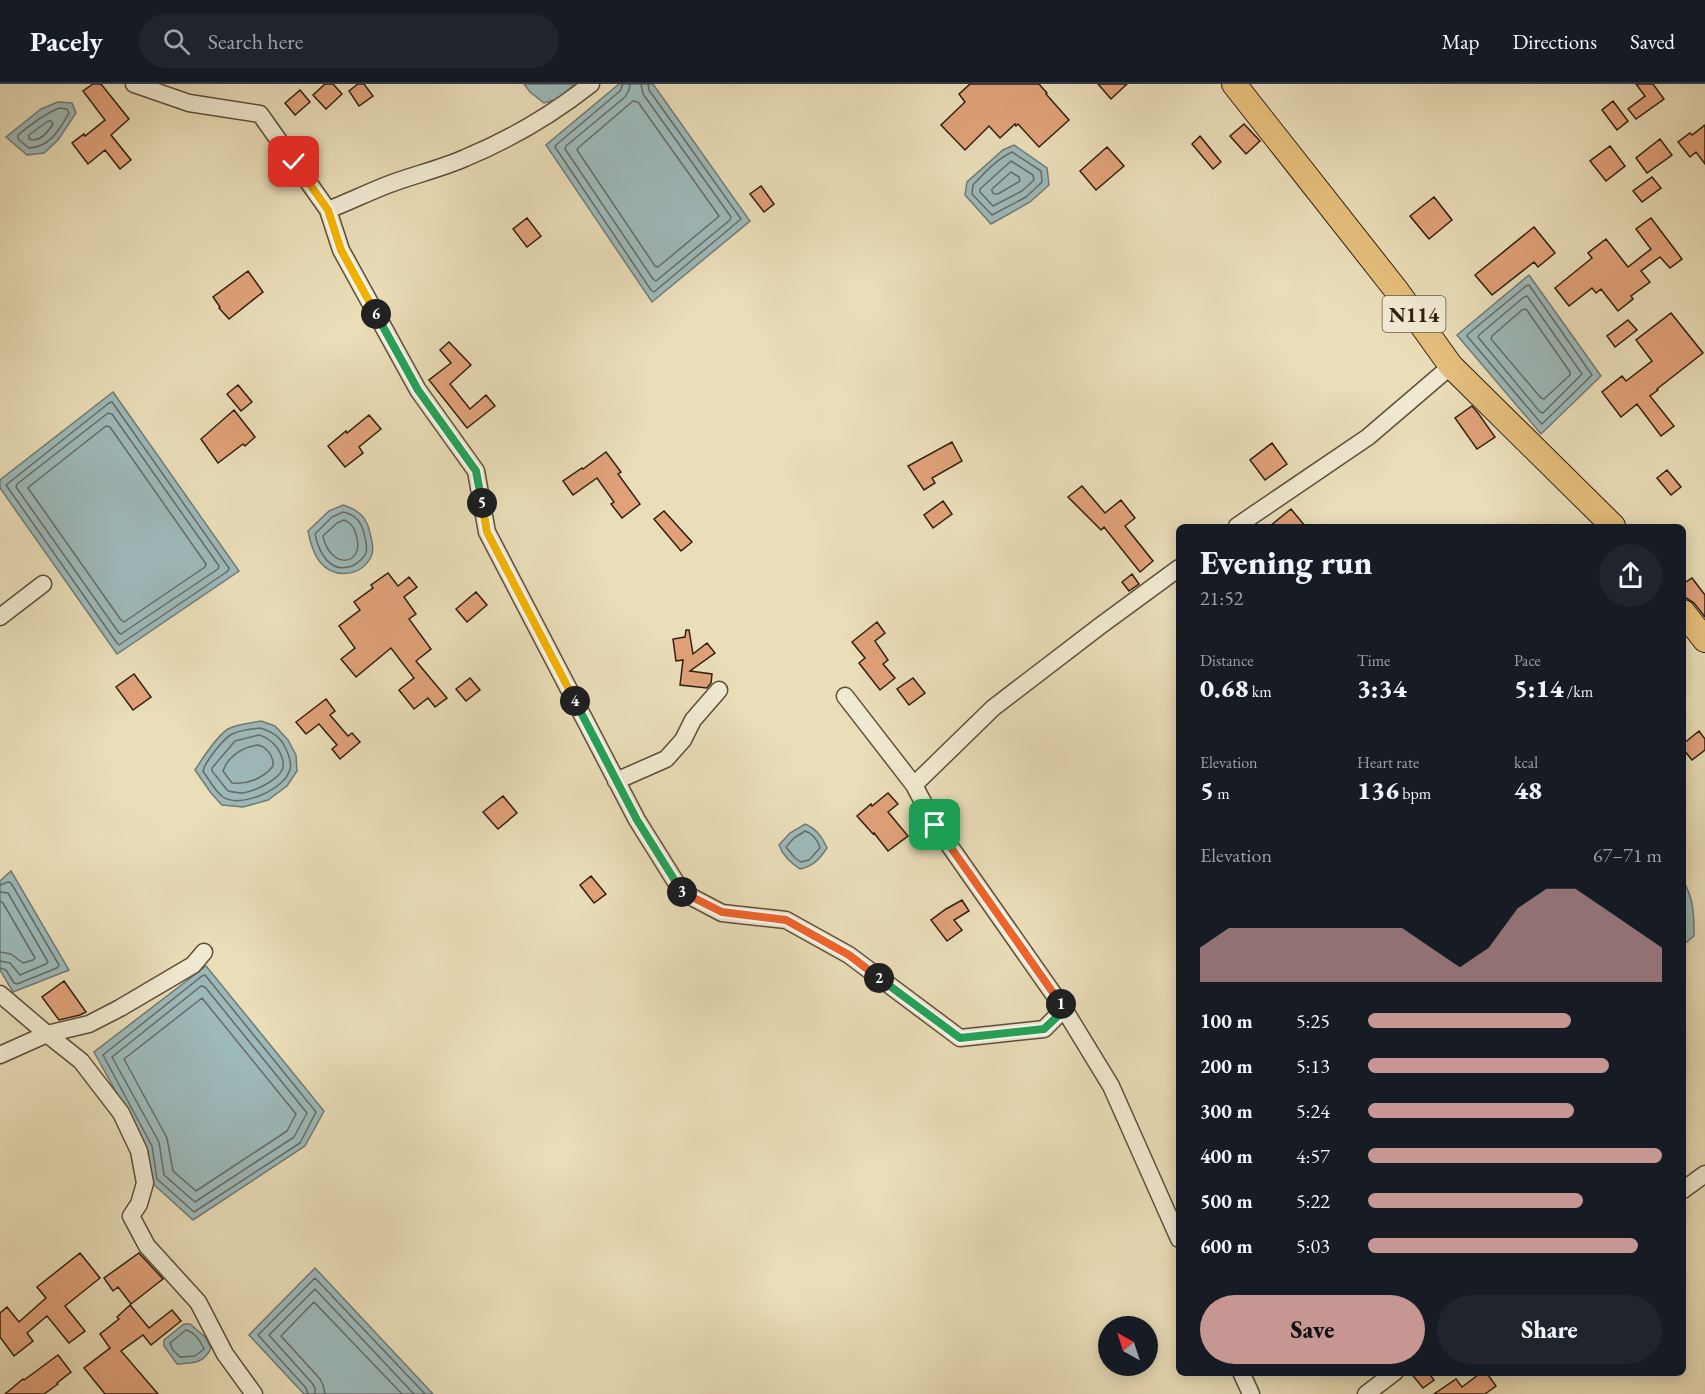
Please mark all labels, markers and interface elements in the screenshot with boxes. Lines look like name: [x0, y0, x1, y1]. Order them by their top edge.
search box: [139, 14, 559, 68]
text: Pacely: [30, 23, 103, 59]
icon: search: [160, 25, 193, 58]
text: Search here: [208, 27, 303, 56]
text: Map: [1442, 28, 1479, 55]
text: Directions: [1512, 28, 1597, 55]
text: Saved: [1630, 28, 1675, 55]
pin: [268, 136, 319, 187]
icon: check: [277, 145, 310, 178]
road number: N114: [1382, 296, 1446, 332]
pin: 6: [361, 299, 391, 329]
text: 6: [372, 303, 380, 324]
pin: 5: [467, 488, 497, 518]
text: 5: [478, 492, 486, 513]
text: Evening run: [1200, 541, 1372, 584]
button: share: [1599, 544, 1662, 607]
text: 21:52: [1200, 585, 1243, 611]
text: Distance: [1200, 650, 1253, 671]
text: Time: [1357, 650, 1390, 671]
text: Pace: [1514, 650, 1541, 671]
text: 0.68: [1200, 671, 1249, 705]
text: 3:34: [1357, 671, 1407, 705]
text: 5:14: [1514, 671, 1564, 705]
text: km: [1249, 681, 1272, 702]
text: /km: [1564, 681, 1593, 702]
pin: 4: [560, 686, 590, 716]
text: 4: [571, 690, 579, 711]
text: Elevation: [1200, 752, 1258, 773]
text: Heart rate: [1357, 752, 1419, 773]
text: kcal: [1514, 752, 1538, 773]
text: 5: [1200, 773, 1214, 807]
text: 136: [1357, 773, 1399, 807]
text: 48: [1514, 773, 1542, 807]
text: m: [1214, 783, 1230, 804]
text: bpm: [1399, 783, 1431, 804]
pin: [909, 799, 960, 850]
icon: arrive: [918, 808, 951, 841]
text: Elevation: [1200, 842, 1272, 868]
text: 67–71 m: [1593, 842, 1662, 868]
pin: 3: [667, 877, 697, 907]
text: 3: [678, 881, 686, 902]
pin: 2: [864, 963, 894, 993]
text: 2: [875, 967, 883, 988]
pin: 1: [1046, 989, 1076, 1019]
text: 1: [1057, 993, 1065, 1014]
text: 100 m: [1200, 1008, 1253, 1034]
text: 5:25: [1296, 1008, 1330, 1034]
text: 200 m: [1200, 1053, 1253, 1079]
text: 5:13: [1296, 1053, 1330, 1079]
text: 300 m: [1200, 1098, 1253, 1124]
text: 5:24: [1296, 1098, 1330, 1124]
text: 400 m: [1200, 1143, 1253, 1169]
text: 4:57: [1296, 1143, 1330, 1169]
text: 500 m: [1200, 1188, 1253, 1214]
text: 5:22: [1296, 1188, 1330, 1214]
text: 600 m: [1200, 1233, 1253, 1259]
text: 5:03: [1296, 1233, 1330, 1259]
button: Save: [1200, 1295, 1425, 1364]
button: Share: [1437, 1295, 1662, 1364]
north arrow: [1098, 1316, 1158, 1376]
map controls: [1098, 1316, 1158, 1376]

